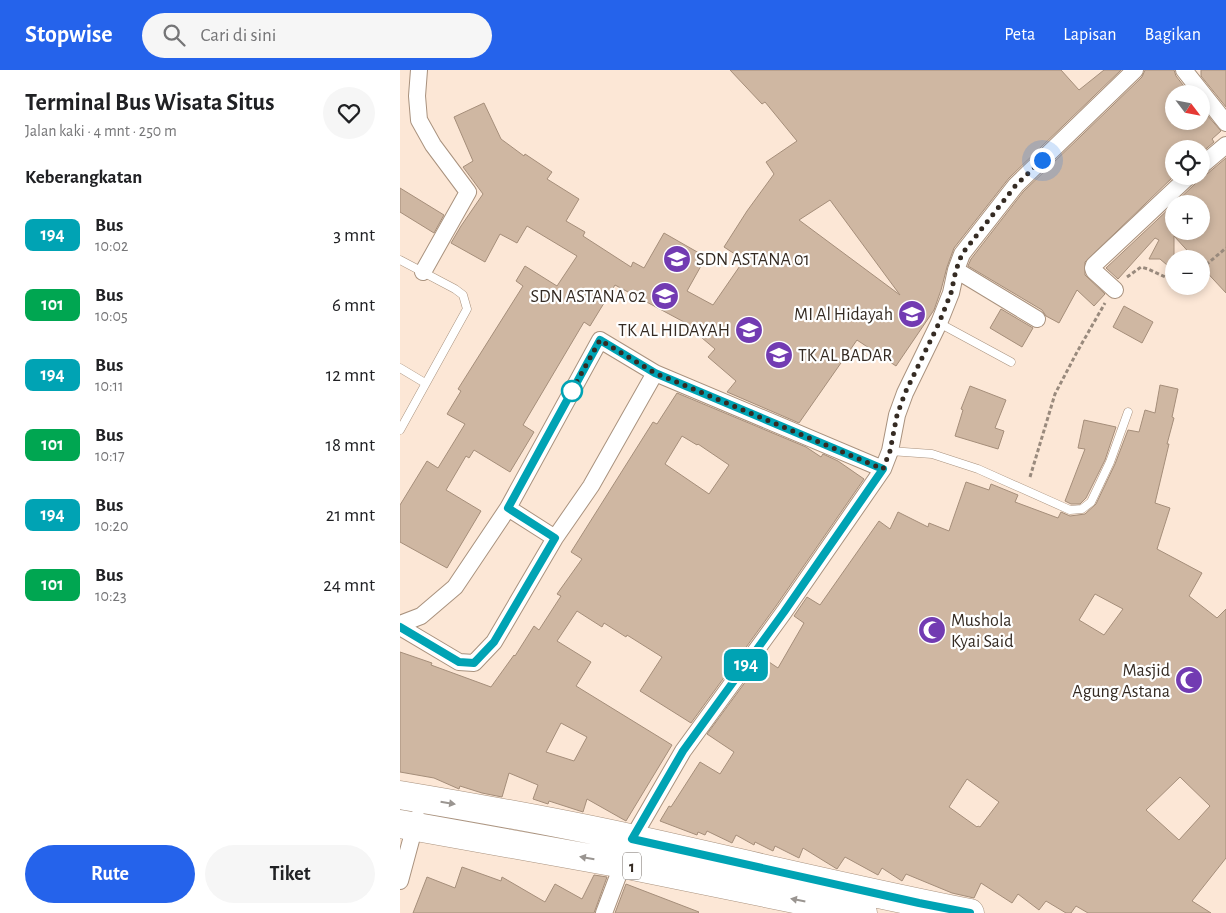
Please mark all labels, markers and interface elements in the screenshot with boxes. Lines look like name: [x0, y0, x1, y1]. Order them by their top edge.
search box: [142, 13, 492, 58]
icon: search: [160, 21, 188, 49]
text: Stopwise: [25, 23, 112, 47]
text: Cari di sini: [200, 26, 276, 45]
text: Peta: [1004, 26, 1035, 44]
text: Lapisan: [1063, 26, 1117, 44]
text: Bagikan: [1145, 26, 1201, 44]
north arrow: [1165, 85, 1210, 130]
map controls: [1165, 85, 1210, 295]
button: heart: [323, 87, 375, 139]
text: Terminal Bus Wisata Situs: [25, 91, 274, 115]
text: Jalan kaki · 4 mnt · 250 m: [25, 123, 177, 139]
button: locate: [1165, 140, 1210, 185]
your location: [1030, 148, 1055, 173]
text: Keberangkatan: [25, 168, 142, 187]
button: +: [1165, 195, 1210, 240]
text: Bus: [95, 216, 123, 235]
text: 194: [40, 226, 65, 244]
text: 3 mnt: [333, 226, 375, 245]
text: 10:02: [95, 238, 128, 254]
school or university icon: SDN ASTANA 01: [662, 244, 692, 274]
button: −: [1165, 250, 1210, 295]
place label: SDN ASTANA 01: [696, 251, 810, 269]
school or university icon: SDN ASTANA 02: [650, 281, 680, 311]
text: Bus: [95, 286, 123, 305]
place label: SDN ASTANA 02: [530, 288, 646, 306]
text: 101: [41, 296, 64, 314]
text: 6 mnt: [332, 296, 375, 315]
school or university icon: MI Al Hidayah: [897, 299, 927, 329]
place label: MI Al Hidayah: [794, 306, 893, 324]
text: 10:05: [95, 308, 128, 324]
school or university icon: TK AL HIDAYAH: [734, 315, 764, 345]
place label: TK AL HIDAYAH: [618, 322, 730, 340]
school or university icon: TK AL BADAR: [764, 340, 794, 370]
place label: TK AL BADAR: [798, 347, 892, 365]
text: Bus: [95, 356, 123, 375]
text: 194: [40, 366, 65, 384]
text: 12 mnt: [326, 366, 375, 385]
text: 10:11: [95, 378, 124, 394]
unlabelled marker: [561, 380, 583, 402]
text: Bus: [95, 426, 123, 445]
text: 101: [41, 436, 64, 454]
text: 18 mnt: [325, 436, 375, 455]
text: 10:17: [95, 448, 125, 464]
text: Bus: [95, 496, 123, 515]
text: 194: [40, 506, 65, 524]
text: 21 mnt: [326, 506, 375, 525]
text: 10:20: [95, 518, 128, 534]
text: Bus: [95, 566, 123, 585]
text: 101: [41, 576, 64, 594]
text: 24 mnt: [323, 576, 375, 595]
text: 10:23: [95, 588, 127, 604]
place label: Mushola Kyai Said: [951, 612, 1014, 651]
mosque icon: Mushola Kyai Said: [917, 615, 947, 645]
line badge: 194: [717, 649, 775, 681]
text: 194: [734, 656, 758, 674]
place label: Masjid Agung Astana: [1072, 662, 1170, 701]
mosque icon: Masjid Agung Astana: [1174, 665, 1204, 695]
one-way arrow: [440, 799, 456, 807]
button: Rute: [25, 845, 195, 903]
button: Tiket: [205, 845, 375, 903]
road number: 1: [623, 852, 641, 879]
one-way arrow: [579, 853, 595, 861]
one-way arrow: [790, 896, 806, 904]

